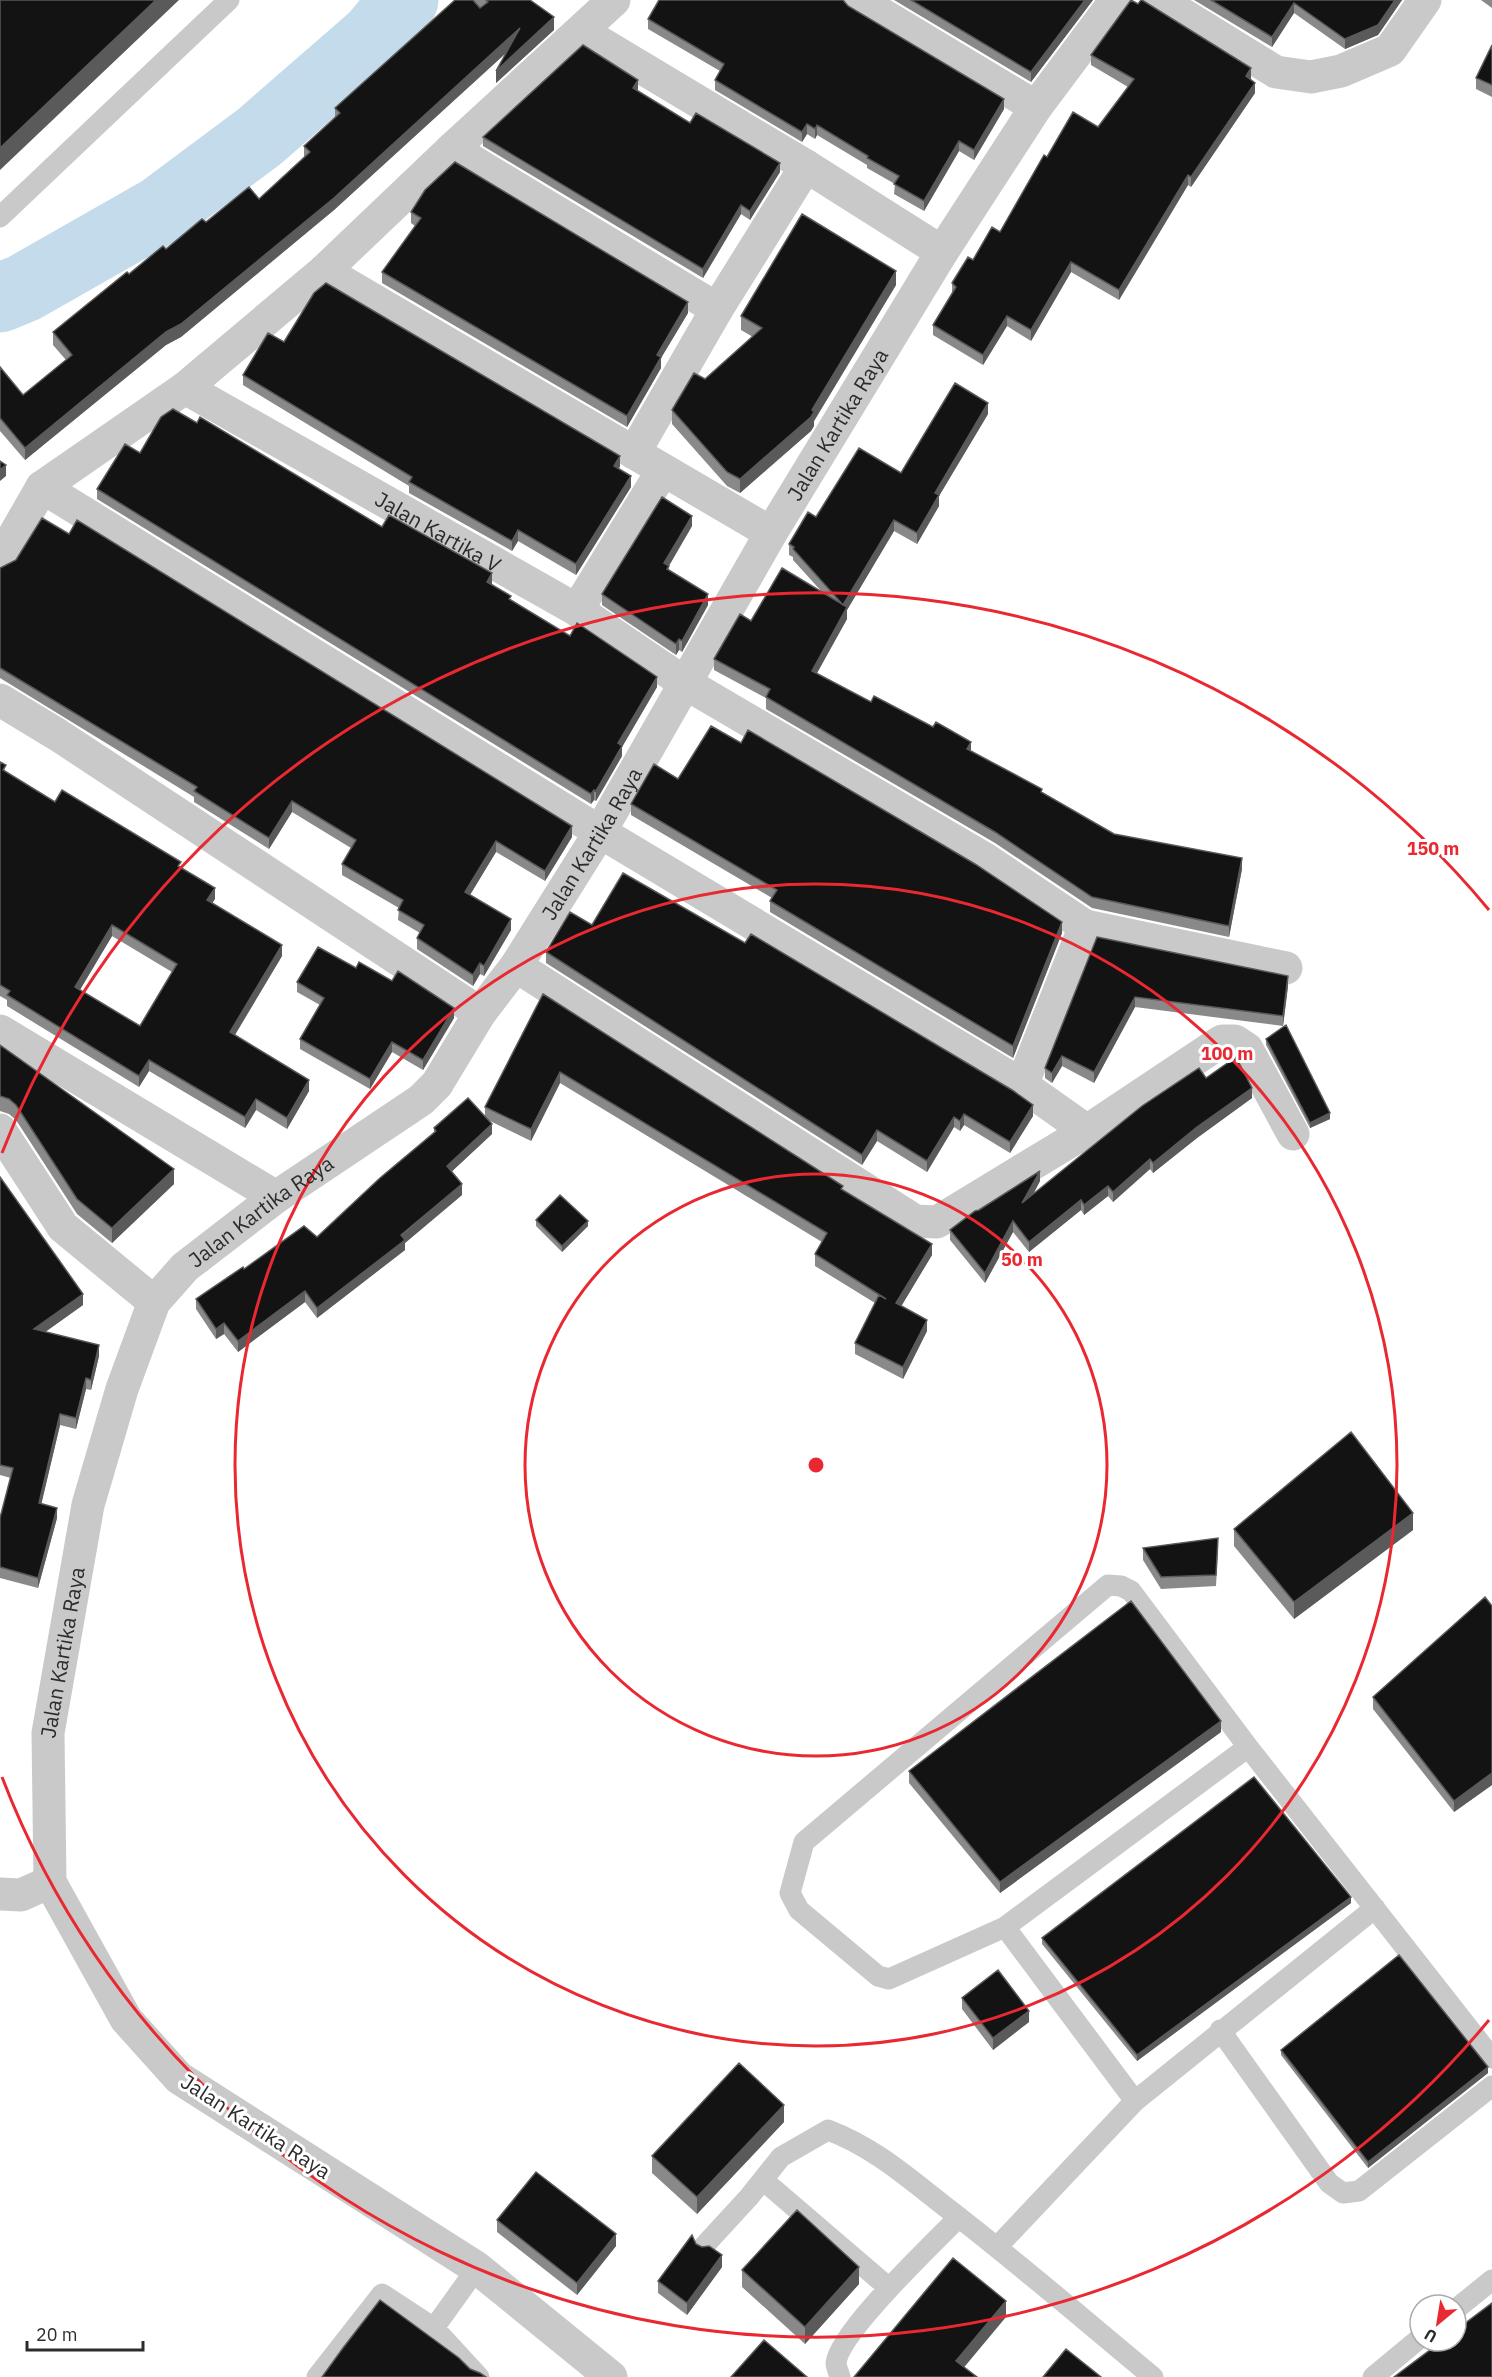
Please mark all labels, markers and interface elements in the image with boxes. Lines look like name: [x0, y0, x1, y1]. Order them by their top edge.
street label: Jalan Kartika Raya: [780, 343, 894, 506]
street label: Jalan Kartika V: [370, 485, 506, 578]
street label: Jalan Kartika Raya: [535, 762, 648, 925]
text: 150 m: [1407, 837, 1459, 860]
text: 100 m: [1201, 1042, 1253, 1065]
street label: Jalan Kartika Raya: [182, 1149, 339, 1274]
text: 50 m: [1001, 1248, 1043, 1271]
centre of rings: [806, 1455, 826, 1475]
street label: Jalan Kartika Raya: [33, 1565, 91, 1740]
street label: Jalan Kartika Raya: [176, 2067, 336, 2185]
north arrow: [1408, 2293, 1468, 2353]
scale bar: [27, 2314, 142, 2352]
text: 20 m: [36, 2323, 78, 2346]
text: U: [1421, 2325, 1440, 2347]

